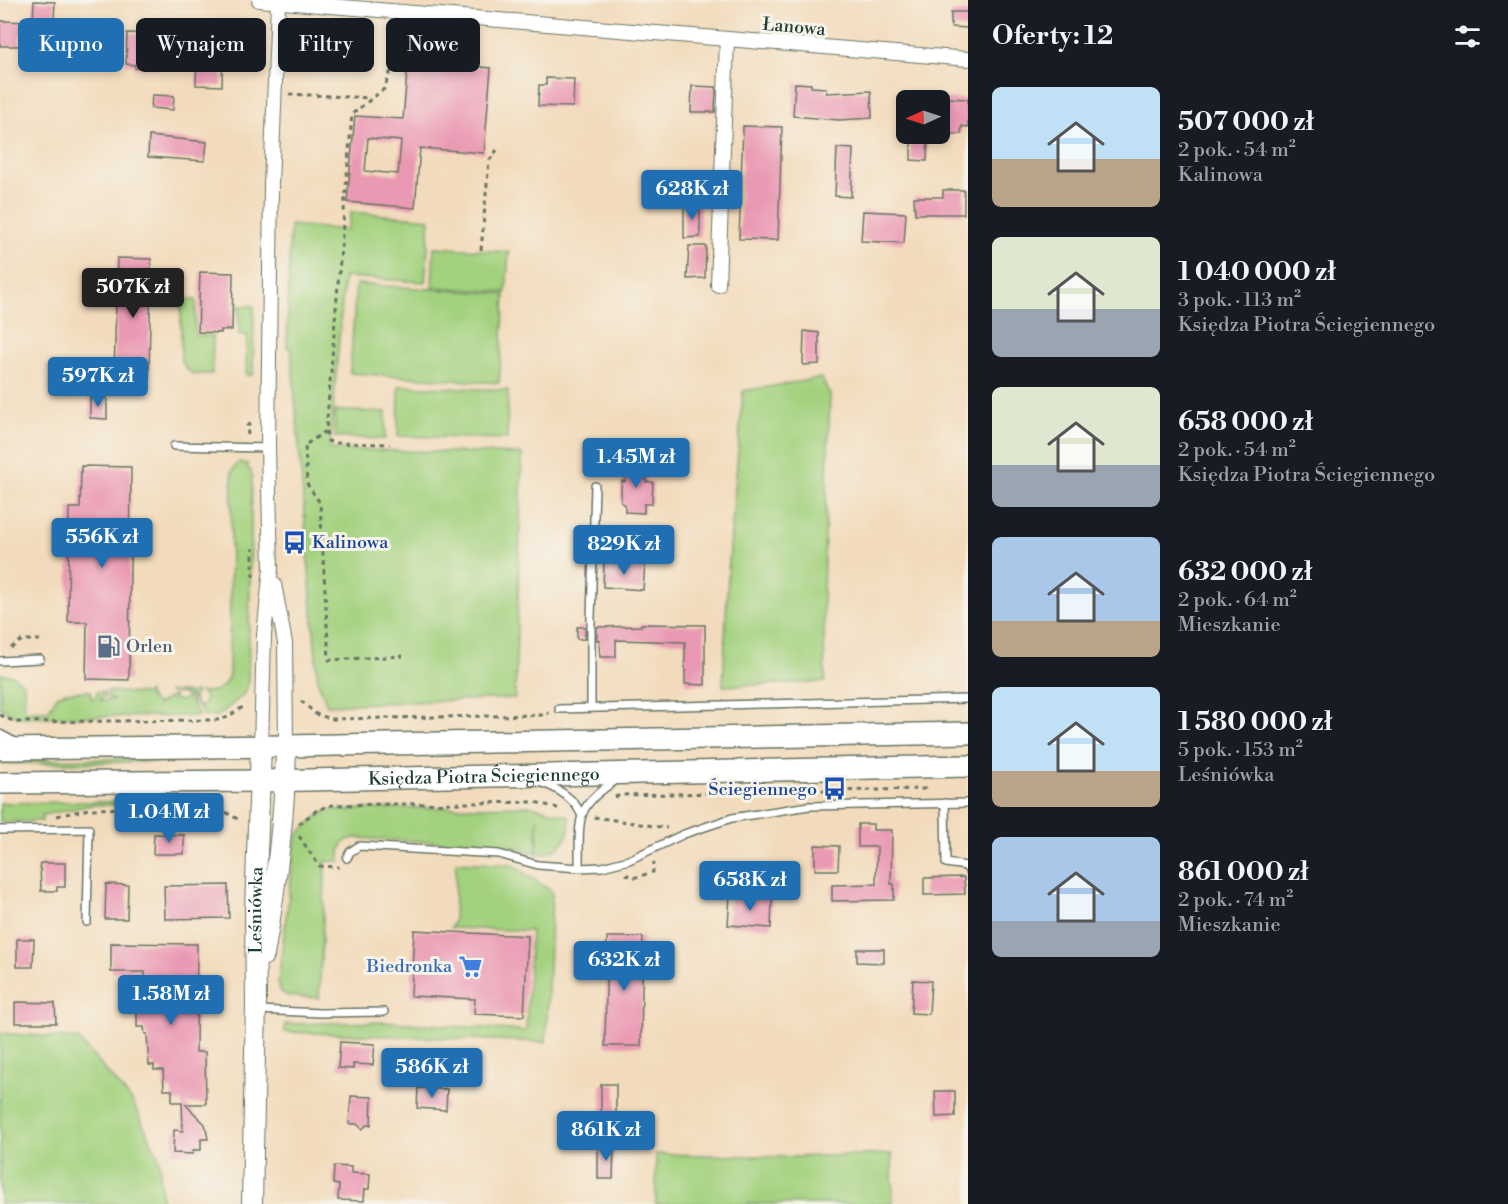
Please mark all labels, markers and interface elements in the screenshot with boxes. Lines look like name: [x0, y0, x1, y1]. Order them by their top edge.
street label: Łanowa: [762, 13, 827, 41]
chip: Kupno: [18, 18, 124, 72]
chip: Wynajem: [136, 18, 266, 72]
chip: Filtry: [278, 18, 374, 72]
chip: Nowe: [386, 18, 480, 72]
text: Oferty: 12: [992, 20, 1113, 52]
icon: filters: [1451, 20, 1484, 53]
north arrow: [896, 90, 950, 144]
map controls: [896, 90, 950, 144]
text: 507 000 zł: [1178, 106, 1314, 138]
icon: home: [1040, 111, 1112, 183]
text: 2 pok. · 54 m²: [1178, 138, 1296, 163]
text: Kalinowa: [1178, 163, 1263, 188]
pin: 628K zł: [637, 170, 747, 221]
text: 628K zł: [655, 177, 729, 202]
text: 1 040 000 zł: [1178, 256, 1336, 288]
icon: home: [1040, 261, 1112, 333]
pin: 507K zł: [78, 268, 188, 319]
text: 507K zł: [96, 275, 170, 300]
text: 3 pok. · 113 m²: [1178, 288, 1301, 313]
text: Księdza Piotra Ściegiennego: [1178, 313, 1435, 338]
pin: 597K zł: [43, 357, 153, 408]
text: 597K zł: [62, 364, 134, 389]
text: 658 000 zł: [1178, 406, 1313, 438]
icon: home: [1040, 411, 1112, 483]
pin: 1.45M zł: [574, 438, 698, 489]
text: 2 pok. · 54 m²: [1178, 438, 1296, 463]
text: 1.45M zł: [597, 445, 675, 470]
text: Księdza Piotra Ściegiennego: [1178, 463, 1435, 488]
pin: 556K zł: [47, 518, 157, 569]
text: 556K zł: [66, 525, 138, 550]
pin: 829K zł: [569, 525, 679, 576]
bus stop icon: Kalinowa: [281, 529, 307, 555]
place label: Kalinowa: [312, 531, 389, 554]
text: 829K zł: [587, 532, 661, 557]
text: 632 000 zł: [1178, 556, 1312, 588]
icon: home: [1040, 561, 1112, 633]
text: 2 pok. · 64 m²: [1178, 588, 1297, 613]
text: Mieszkanie: [1178, 613, 1281, 638]
fuel station icon: Orlen: [95, 633, 121, 659]
place label: Orlen: [126, 635, 173, 658]
text: 1 580 000 zł: [1178, 706, 1332, 738]
icon: home: [1040, 711, 1112, 783]
text: 5 pok. · 153 m²: [1178, 738, 1303, 763]
street label: Księdza Piotra Ściegiennego: [368, 762, 600, 790]
text: Leśniówka: [1178, 763, 1274, 788]
bus stop icon: Ściegiennego: [822, 776, 848, 802]
place label: Ściegiennego: [708, 778, 817, 801]
pin: 1.04M zł: [107, 793, 231, 844]
text: 1.04M zł: [128, 800, 210, 825]
text: 861 000 zł: [1178, 856, 1309, 888]
pin: 658K zł: [695, 861, 805, 912]
icon: home: [1040, 861, 1112, 933]
street label: Leśniówka: [243, 865, 268, 954]
text: 658K zł: [713, 868, 787, 893]
text: 2 pok. · 74 m²: [1178, 888, 1293, 913]
text: Mieszkanie: [1178, 913, 1281, 938]
pin: 632K zł: [569, 941, 679, 992]
text: 632K zł: [588, 948, 660, 973]
supermarket icon: Biedronka: [457, 953, 483, 979]
place label: Biedronka: [366, 955, 453, 978]
pin: 1.58M zł: [109, 975, 233, 1026]
text: 1.58M zł: [132, 982, 210, 1007]
pin: 586K zł: [377, 1048, 487, 1099]
text: 586K zł: [395, 1055, 469, 1080]
pin: 861K zł: [551, 1111, 661, 1162]
text: 861K zł: [571, 1118, 641, 1143]

